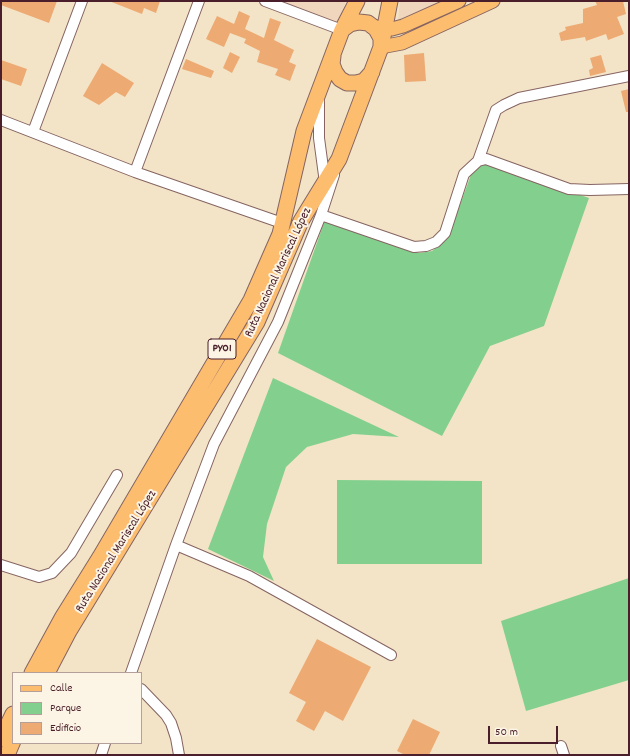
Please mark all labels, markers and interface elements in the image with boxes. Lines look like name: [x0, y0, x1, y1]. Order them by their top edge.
street label: Ruta Nacional Mariscal López: [242, 206, 316, 340]
road number: PY01: [208, 339, 236, 359]
street label: Ruta Nacional Mariscal López: [73, 488, 161, 616]
legend: [12, 672, 142, 744]
text: Calle: [50, 680, 73, 697]
text: Parque: [50, 700, 81, 717]
scale bar: [490, 718, 560, 744]
text: Edificio: [50, 720, 81, 737]
text: 50 m: [495, 724, 518, 741]

